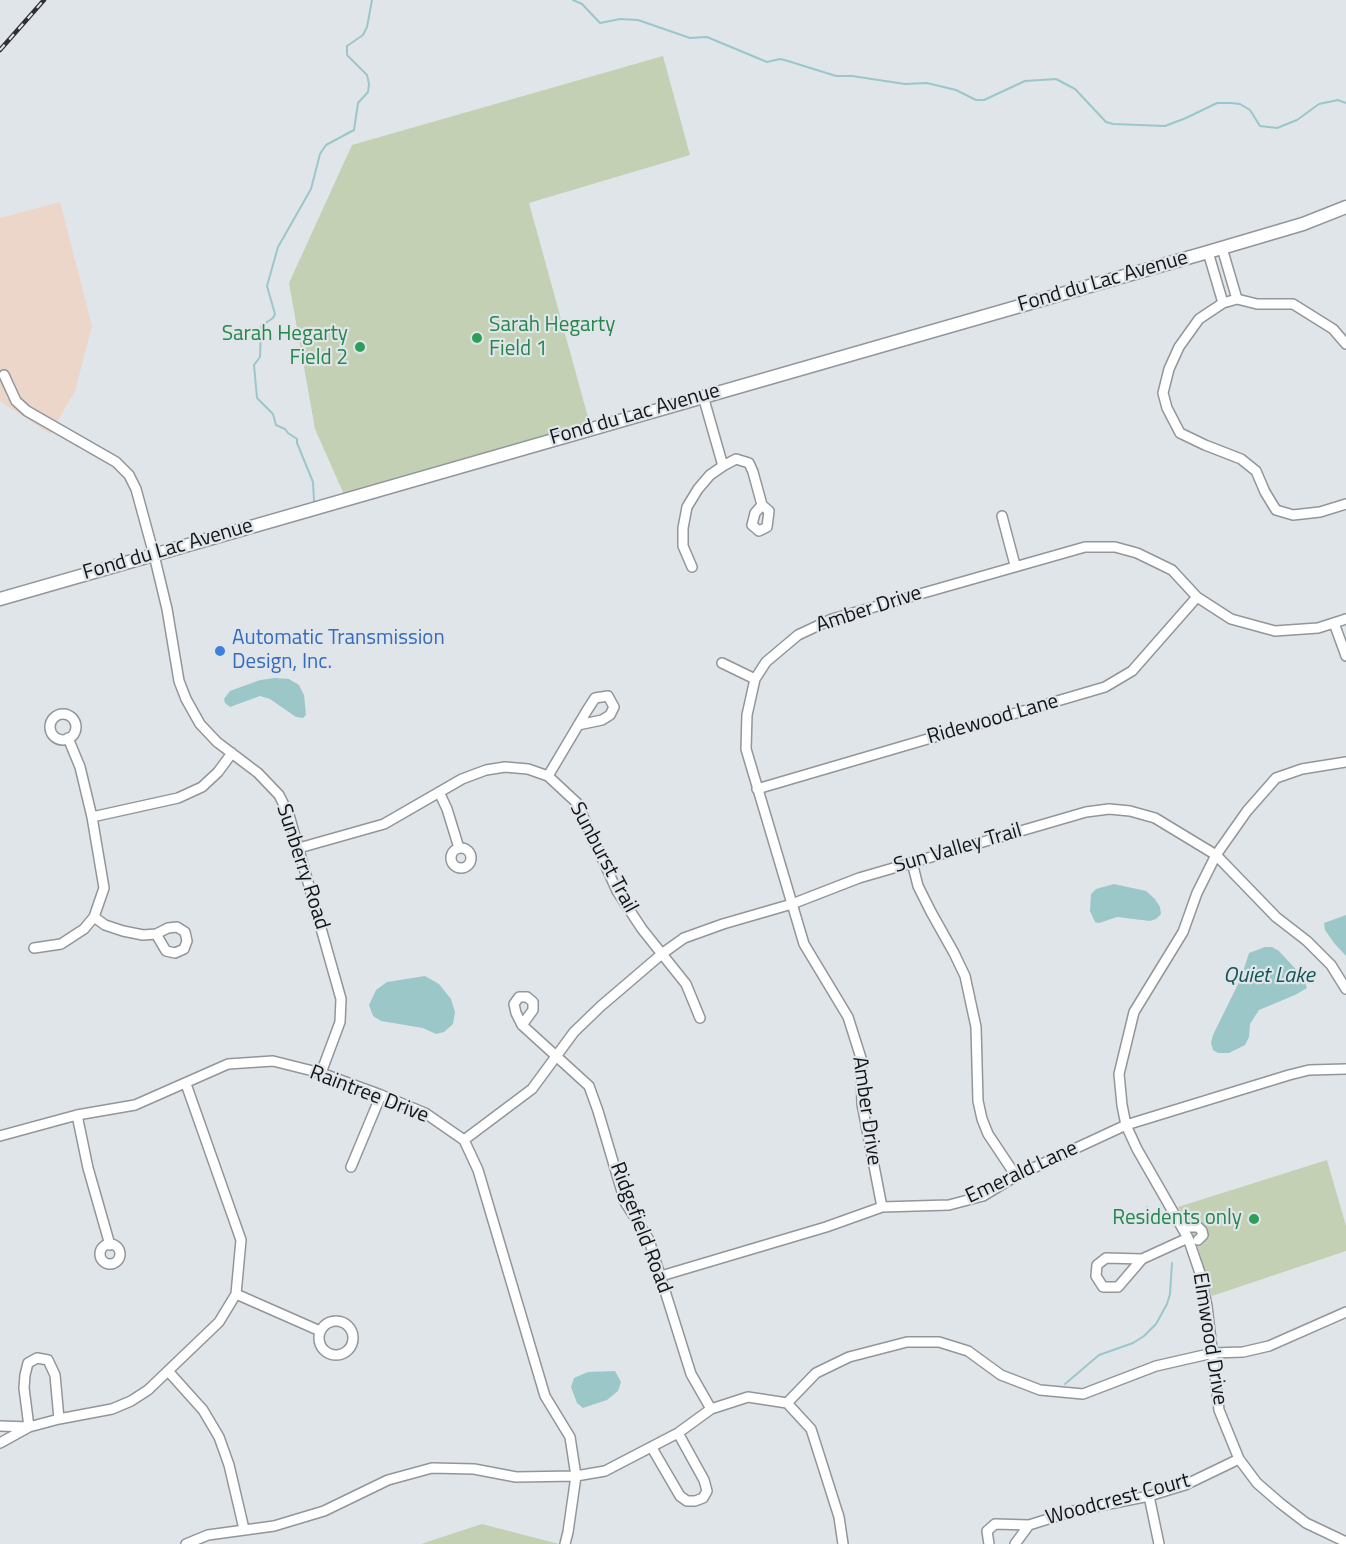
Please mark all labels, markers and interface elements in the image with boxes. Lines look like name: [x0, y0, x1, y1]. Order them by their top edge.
street label: Fond du Lac Avenue: [1015, 246, 1191, 318]
place label: Sarah Hegarty Field 1: [489, 313, 615, 363]
place label: Sarah Hegarty Field 2: [222, 322, 348, 372]
marker: Sarah Hegarty Field 1: [470, 331, 484, 345]
marker: Sarah Hegarty Field 2: [353, 340, 367, 354]
street label: Fond du Lac Avenue: [547, 379, 723, 451]
street label: Fond du Lac Avenue: [80, 514, 256, 586]
street label: Amber Drive: [813, 581, 925, 639]
place label: Automatic Transmission Design, Inc.: [232, 626, 445, 676]
marker: Automatic Transmission Design, Inc.: [213, 644, 227, 658]
street label: Ridewood Lane: [924, 689, 1062, 751]
street label: Sunburst Trail: [563, 798, 643, 918]
street label: Sunberry Road: [270, 801, 334, 933]
street label: Sun Valley Trail: [891, 819, 1025, 879]
water label: Quiet Lake: [1223, 964, 1315, 990]
street label: Amber Drive: [846, 1055, 886, 1167]
street label: Raintree Drive: [306, 1061, 432, 1129]
street label: Emerald Lane: [962, 1136, 1082, 1210]
street label: Ridgefield Road: [603, 1159, 677, 1297]
place label: Residents only: [1112, 1206, 1242, 1232]
marker: Residents only: [1247, 1212, 1261, 1226]
street label: Elmwood Drive: [1186, 1271, 1232, 1407]
street label: Woodcrest Court: [1043, 1469, 1193, 1531]

